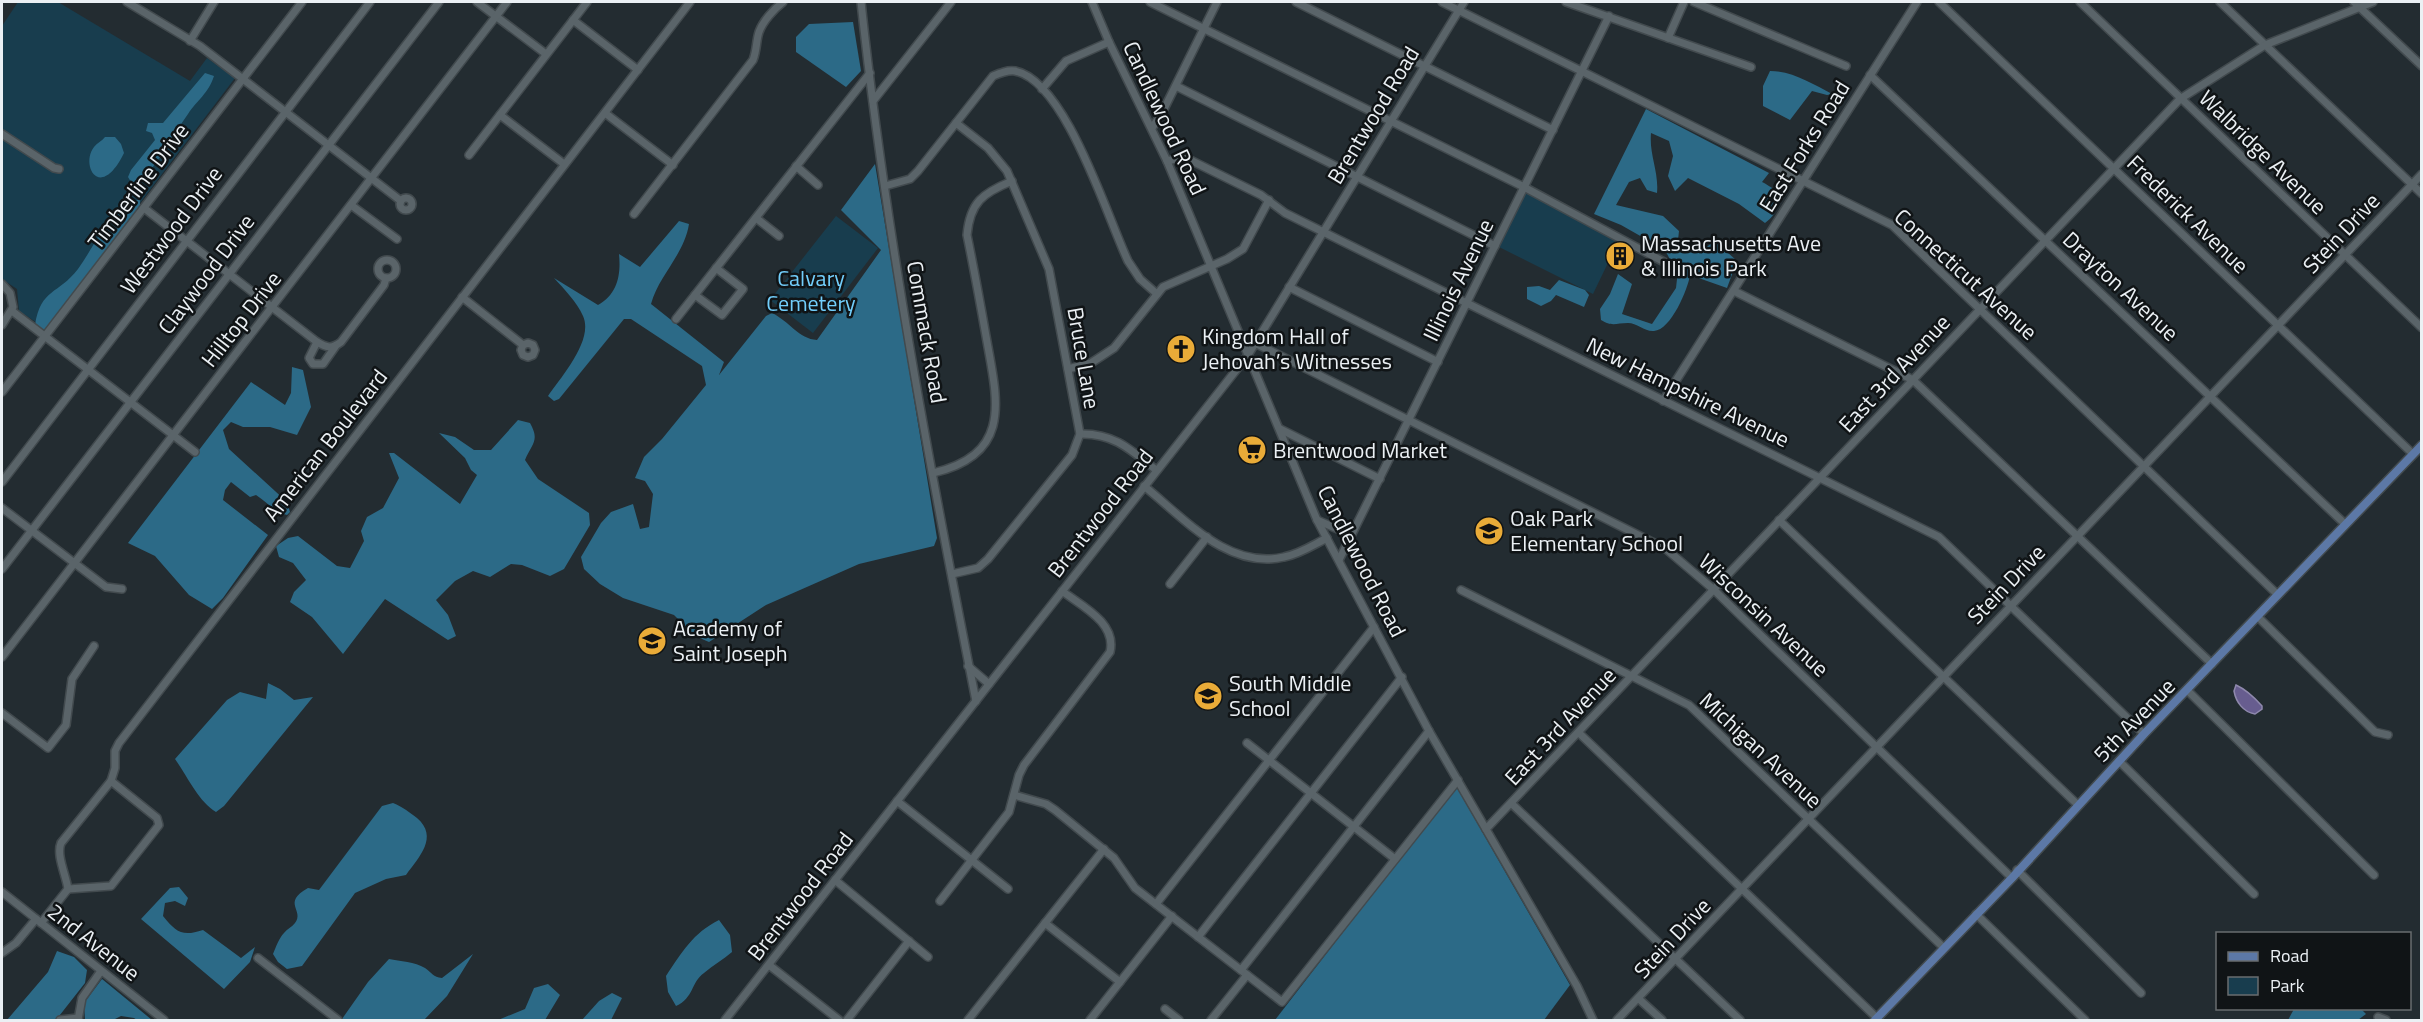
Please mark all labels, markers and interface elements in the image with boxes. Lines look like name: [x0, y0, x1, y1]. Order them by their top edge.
street label: Candlewood Road: [1114, 35, 1216, 201]
street label: Brentwood Road: [1318, 40, 1428, 190]
street label: East Forks Road: [1750, 74, 1858, 218]
street label: Walbridge Avenue: [2191, 82, 2335, 222]
street label: Timberline Drive: [79, 116, 197, 256]
street label: Frederick Avenue: [2119, 147, 2257, 281]
street label: Westwood Drive: [112, 159, 230, 301]
street label: Stein Drive: [2294, 185, 2388, 281]
street label: Connecticut Avenue: [1887, 200, 2045, 348]
street label: Claywood Drive: [149, 207, 263, 341]
street label: Illinois Avenue: [1414, 213, 1502, 347]
street label: Drayton Avenue: [2055, 223, 2187, 349]
place label: Massachusetts Ave & Illinois Park: [1641, 226, 1821, 285]
building icon: Massachusetts Ave & Illinois Park: [1604, 240, 1636, 272]
street label: Commack Road: [898, 258, 956, 406]
park label: Calvary Cemetery: [766, 261, 856, 320]
street label: Hilltop Drive: [193, 264, 289, 374]
street label: Bruce Lane: [1058, 304, 1110, 412]
street label: East 3rd Avenue: [1830, 306, 1958, 440]
place label: Kingdom Hall of Jehovah’s Witnesses: [1202, 319, 1392, 378]
street label: New Hampshire Avenue: [1581, 328, 1795, 456]
church icon: Kingdom Hall of Jehovah’s Witnesses: [1165, 333, 1197, 365]
street label: American Boulevard: [254, 361, 396, 529]
place label: Brentwood Market: [1273, 433, 1447, 467]
supermarket icon: Brentwood Market: [1236, 434, 1268, 466]
street label: Brentwood Road: [1039, 441, 1161, 585]
street label: Candlewood Road: [1309, 479, 1415, 643]
place label: Oak Park Elementary School: [1510, 501, 1683, 560]
school or university icon: Oak Park Elementary School: [1473, 515, 1505, 547]
street label: Stein Drive: [1959, 536, 2053, 632]
street label: Wisconsin Avenue: [1691, 545, 1837, 685]
place label: Academy of Saint Joseph: [673, 611, 788, 670]
school or university icon: Academy of Saint Joseph: [636, 625, 668, 657]
street label: East 3rd Avenue: [1496, 659, 1624, 793]
place label: South Middle School: [1229, 666, 1351, 725]
street label: 5th Avenue: [2085, 670, 2183, 770]
school or university icon: South Middle School: [1192, 680, 1224, 712]
street label: Michigan Avenue: [1692, 684, 1830, 816]
street label: Brentwood Road: [739, 824, 861, 968]
street label: Stein Drive: [1625, 890, 1719, 986]
street label: 2nd Avenue: [40, 895, 148, 989]
legend: [2216, 932, 2411, 1010]
text: Road: [2270, 942, 2309, 969]
text: Park: [2270, 972, 2305, 999]

